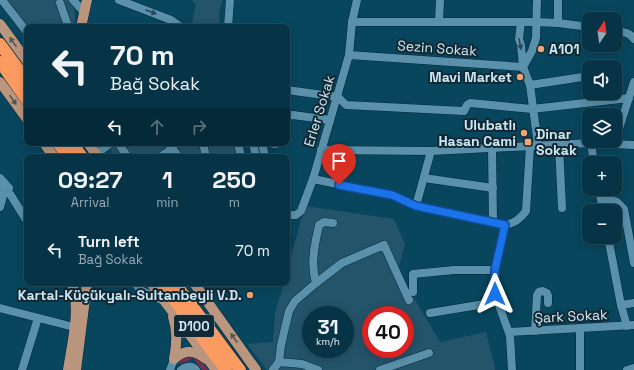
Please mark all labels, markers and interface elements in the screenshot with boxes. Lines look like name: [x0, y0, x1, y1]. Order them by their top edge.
one-way arrow: [145, 10, 157, 16]
north arrow: [582, 12, 622, 52]
map controls: [582, 12, 622, 244]
street label: Sezin Sokak: [397, 36, 478, 60]
one-way arrow: [9, 37, 18, 48]
text: 70 m: [110, 37, 175, 73]
one-way arrow: [518, 38, 524, 51]
icon: left: [44, 40, 96, 92]
place label: A101: [549, 40, 580, 58]
marker: A101: [536, 44, 546, 54]
button: sound: [582, 60, 622, 100]
place label: Mavi Market: [429, 68, 512, 86]
text: Bağ Sokak: [110, 72, 200, 95]
marker: Mavi Market: [515, 72, 525, 82]
street label: Erler Sokak: [300, 73, 339, 149]
one-way arrow: [9, 95, 18, 106]
button: layers: [582, 108, 622, 148]
icon: left: [104, 116, 126, 138]
icon: ahead: [146, 116, 168, 138]
icon: right: [188, 116, 210, 138]
place label: Ulubatlı Hasan Cami: [438, 116, 516, 150]
place label: Di̇nar Sokak: [536, 125, 577, 159]
marker: Ulubatlı Hasan Cami: [519, 128, 529, 138]
marker: Di̇nar Sokak: [523, 137, 533, 147]
pin: [322, 144, 356, 185]
icon: arrive: [328, 150, 350, 172]
button: +: [582, 156, 622, 196]
text: 09:27: [58, 164, 123, 195]
text: 1: [162, 164, 173, 195]
text: 250: [212, 164, 256, 195]
text: Arrival: [71, 194, 109, 211]
text: min: [156, 194, 178, 211]
text: m: [229, 194, 240, 211]
button: −: [582, 204, 622, 244]
text: Turn left: [78, 232, 140, 251]
icon: left: [44, 239, 66, 261]
text: 70 m: [235, 241, 270, 260]
text: Bağ Sokak: [78, 251, 143, 268]
position arrow: [474, 273, 516, 315]
place label: Kartal-Küçükyalı-Sultanbeyli V.D.: [18, 286, 242, 304]
marker: Kartal-Küçükyalı-Sultanbeyli V.D.: [245, 290, 255, 300]
street label: Şark Sokak: [534, 305, 608, 327]
speed limit sign: 40: [362, 306, 414, 358]
text: 31: [318, 314, 338, 340]
road number: D100: [174, 315, 214, 337]
one-way arrow: [230, 333, 238, 344]
text: km/h: [316, 335, 340, 348]

